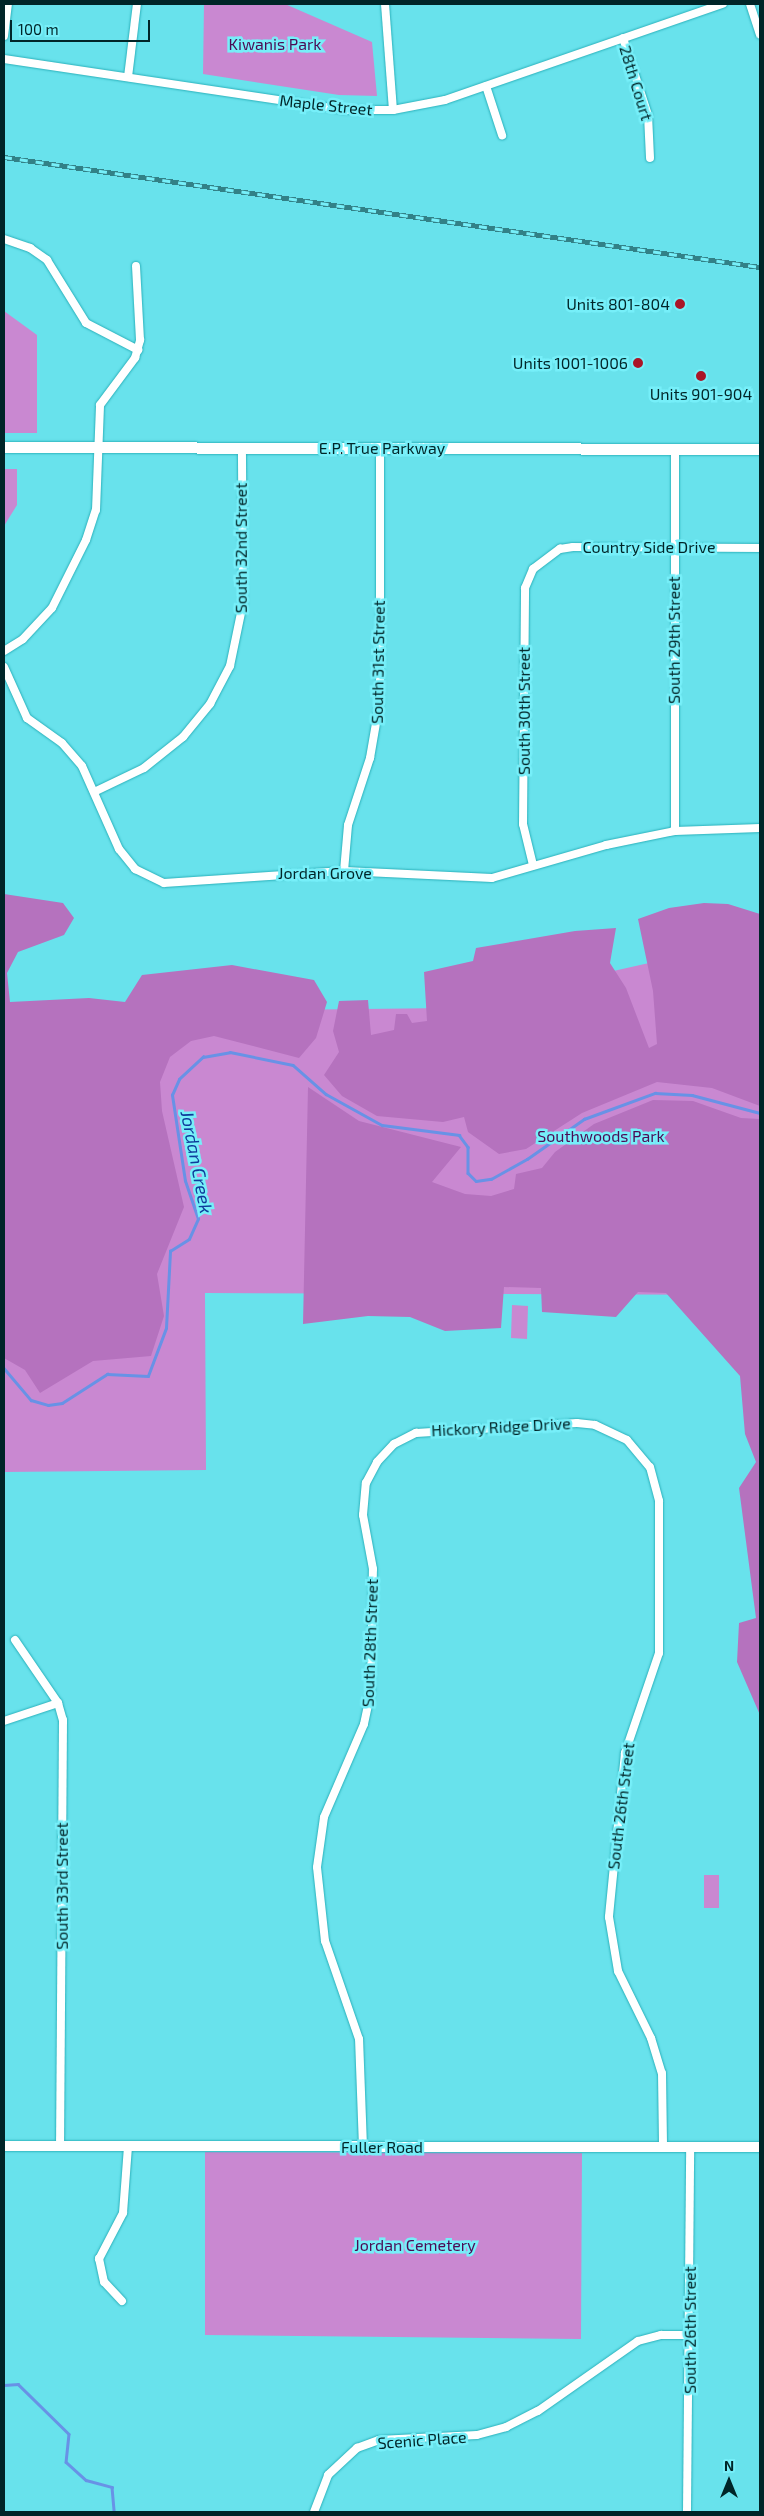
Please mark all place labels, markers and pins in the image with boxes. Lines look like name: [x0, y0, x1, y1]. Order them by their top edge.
place label: Units 801-804: [566, 294, 670, 314]
marker: Units 801-804: [674, 298, 686, 310]
place label: Units 1001-1006: [513, 353, 628, 373]
marker: Units 1001-1006: [632, 357, 644, 369]
marker: Units 901-904: [695, 370, 707, 382]
place label: Units 901-904: [650, 384, 752, 404]

